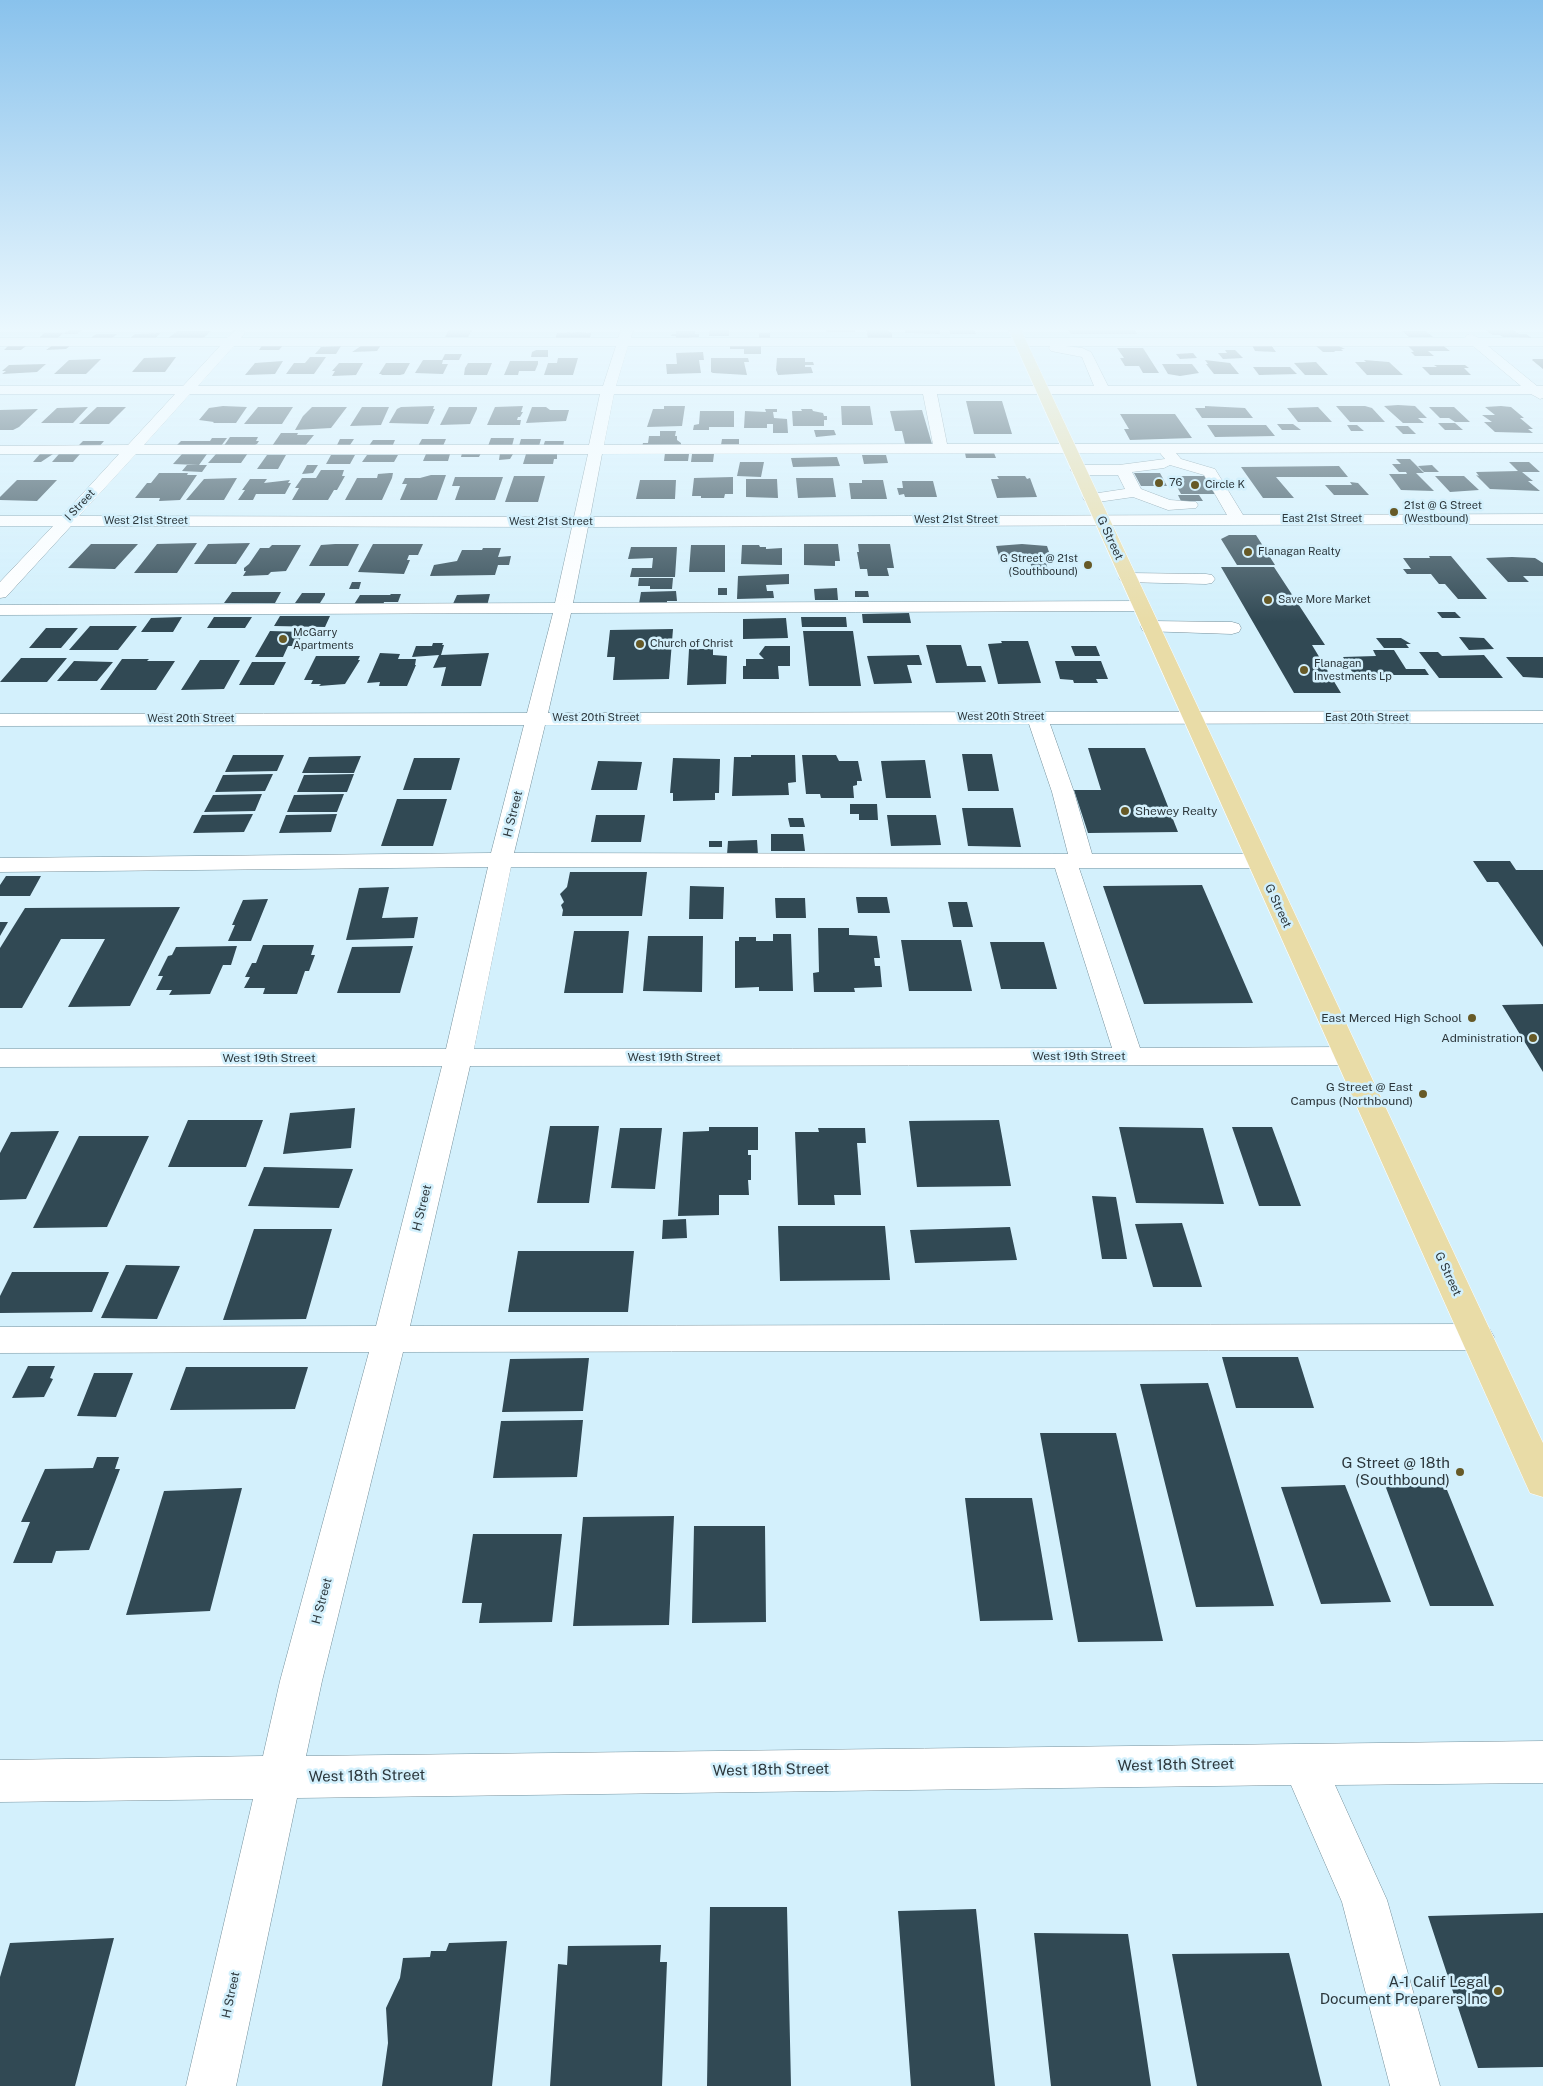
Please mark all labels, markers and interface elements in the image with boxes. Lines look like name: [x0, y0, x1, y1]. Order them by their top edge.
place label: 76: [1169, 476, 1182, 490]
marker: 76: [1153, 477, 1165, 489]
place label: Circle K: [1205, 478, 1245, 492]
marker: Circle K: [1189, 479, 1201, 491]
street label: I Street: [62, 487, 98, 523]
place label: 21st @ G Street (Westbound): [1404, 499, 1482, 525]
marker: 21st @ G Street (Westbound): [1388, 506, 1400, 518]
street label: East 21st Street: [1282, 512, 1362, 526]
street label: West 21st Street: [914, 513, 998, 527]
street label: West 21st Street: [104, 514, 188, 528]
street label: G Street: [1094, 514, 1126, 562]
street label: West 21st Street: [509, 515, 593, 529]
place label: Flanagan Realty: [1258, 545, 1341, 559]
marker: Flanagan Realty: [1242, 546, 1254, 558]
place label: G Street @ 21st (Southbound): [1000, 552, 1078, 578]
marker: G Street @ 21st (Southbound): [1082, 559, 1094, 571]
place label: Save More Market: [1278, 593, 1371, 607]
marker: Save More Market: [1262, 594, 1274, 606]
place label: McGarry Apartments: [293, 626, 353, 652]
marker: McGarry Apartments: [277, 633, 289, 645]
place label: Church of Christ: [650, 637, 733, 651]
marker: Church of Christ: [634, 638, 646, 650]
place label: Flanagan Investments Lp: [1314, 657, 1392, 683]
marker: Flanagan Investments Lp: [1298, 664, 1310, 676]
street label: West 20th Street: [957, 710, 1045, 724]
street label: West 20th Street: [552, 711, 640, 725]
street label: East 20th Street: [1325, 711, 1409, 725]
street label: West 20th Street: [147, 712, 235, 726]
street label: H Street: [500, 789, 526, 839]
place label: Shewey Realty: [1135, 804, 1218, 818]
marker: Shewey Realty: [1119, 805, 1131, 817]
street label: G Street: [1262, 882, 1294, 930]
place label: East Merced High School: [1321, 1011, 1462, 1025]
marker: East Merced High School: [1466, 1012, 1478, 1024]
place label: Administration: [1441, 1031, 1523, 1045]
marker: Administration: [1527, 1032, 1539, 1044]
street label: West 19th Street: [1032, 1049, 1126, 1063]
street label: West 19th Street: [627, 1050, 721, 1064]
street label: West 19th Street: [222, 1051, 316, 1065]
place label: G Street @ East Campus (Northbound): [1290, 1080, 1413, 1108]
marker: G Street @ East Campus (Northbound): [1417, 1088, 1429, 1100]
street label: H Street: [409, 1183, 435, 1233]
street label: G Street: [1432, 1250, 1464, 1298]
place label: G Street @ 18th (Southbound): [1341, 1454, 1450, 1489]
marker: G Street @ 18th (Southbound): [1454, 1466, 1466, 1478]
street label: H Street: [309, 1576, 335, 1626]
street label: West 18th Street: [1117, 1755, 1235, 1775]
street label: West 18th Street: [712, 1760, 830, 1780]
street label: West 18th Street: [308, 1766, 426, 1786]
street label: H Street: [219, 1970, 243, 2020]
place label: A-1 Calif Legal Document Preparers Inc: [1320, 1973, 1488, 2008]
marker: A-1 Calif Legal Document Preparers Inc: [1492, 1985, 1504, 1997]

